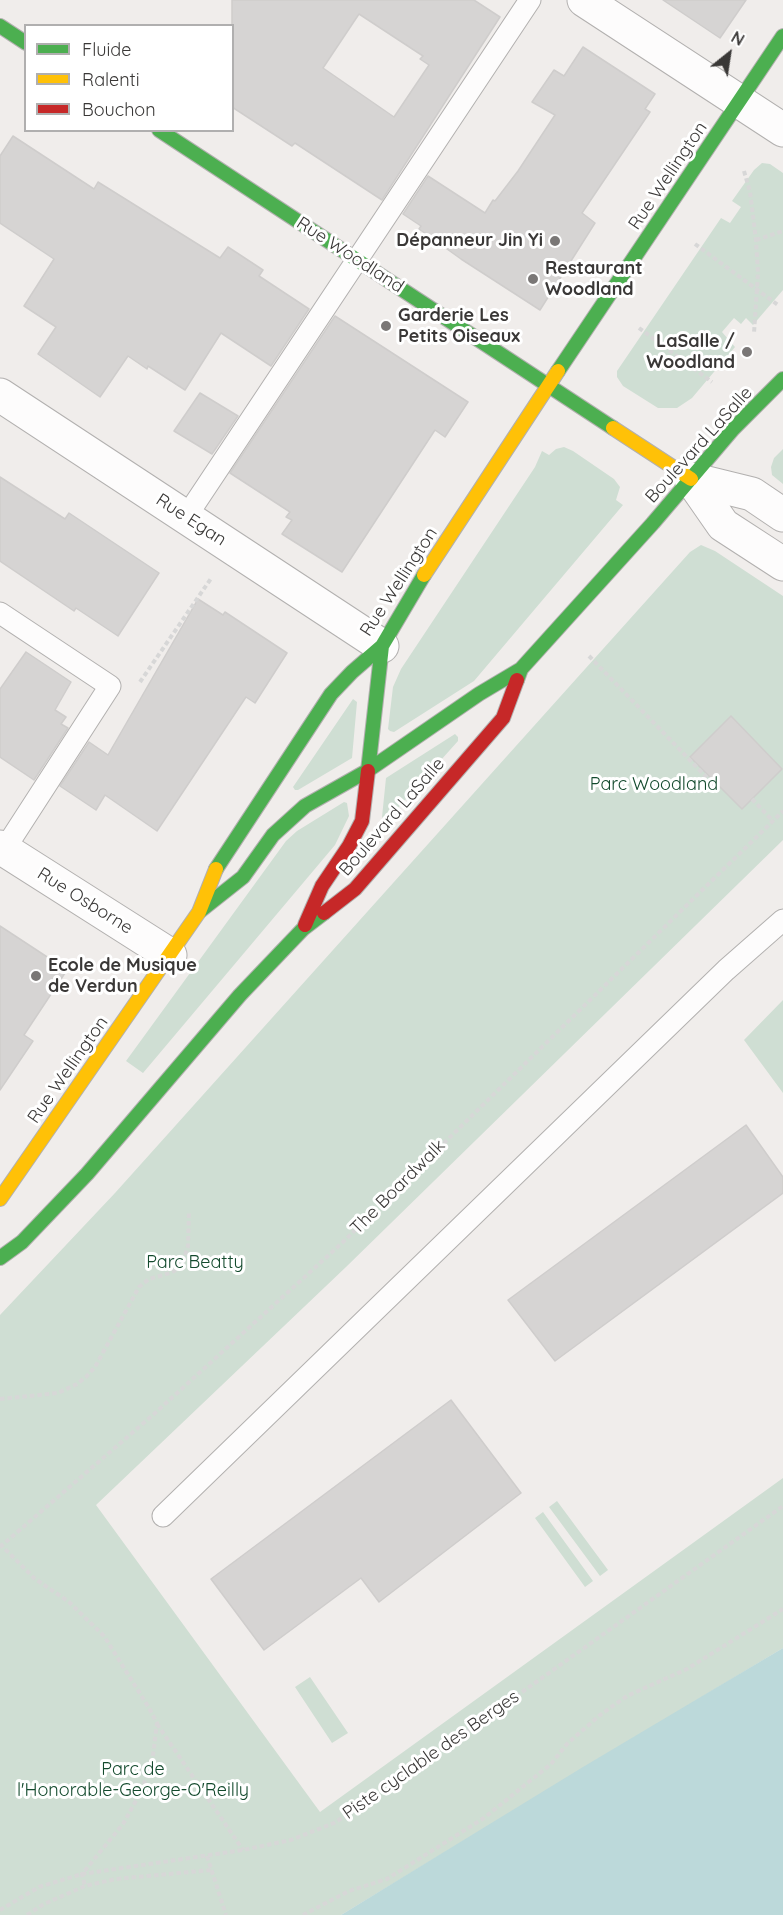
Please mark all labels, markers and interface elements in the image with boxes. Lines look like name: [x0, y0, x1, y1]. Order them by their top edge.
legend: [24, 24, 234, 132]
north arrow: [699, 24, 759, 84]
text: N: [728, 27, 748, 50]
text: Fluide: [82, 38, 131, 61]
text: Ralenti: [82, 68, 140, 91]
text: Bouchon: [82, 98, 156, 121]
street label: Rue Wellington: [624, 118, 712, 234]
street label: Rue Woodland: [292, 212, 408, 298]
place label: Dépanneur Jin Yi: [396, 230, 543, 252]
marker: Dépanneur Jin Yi: [548, 234, 562, 248]
place label: Restaurant Woodland: [545, 258, 643, 300]
marker: Restaurant Woodland: [526, 272, 540, 286]
place label: Garderie Les Petits Oiseaux: [398, 305, 520, 348]
marker: Garderie Les Petits Oiseaux: [379, 319, 393, 333]
place label: LaSalle / Woodland: [646, 331, 735, 374]
marker: LaSalle / Woodland: [740, 345, 754, 359]
street label: Boulevard LaSalle: [641, 382, 757, 508]
street label: Rue Egan: [152, 489, 230, 551]
street label: Rue Wellington: [356, 523, 442, 641]
street label: Boulevard LaSalle: [335, 754, 449, 880]
park label: Parc Woodland: [590, 774, 718, 796]
street label: Rue Osborne: [33, 863, 137, 939]
place label: Ecole de Musique de Verdun: [48, 955, 197, 998]
marker: Ecole de Musique de Verdun: [29, 969, 43, 983]
street label: Rue Wellington: [23, 1012, 113, 1128]
street label: The Boardwalk: [346, 1135, 450, 1239]
park label: Parc Beatty: [146, 1252, 244, 1274]
street label: Piste cyclable des Berges: [339, 1686, 523, 1824]
park label: Parc de l'Honorable-George-O'Reilly: [17, 1759, 249, 1802]

